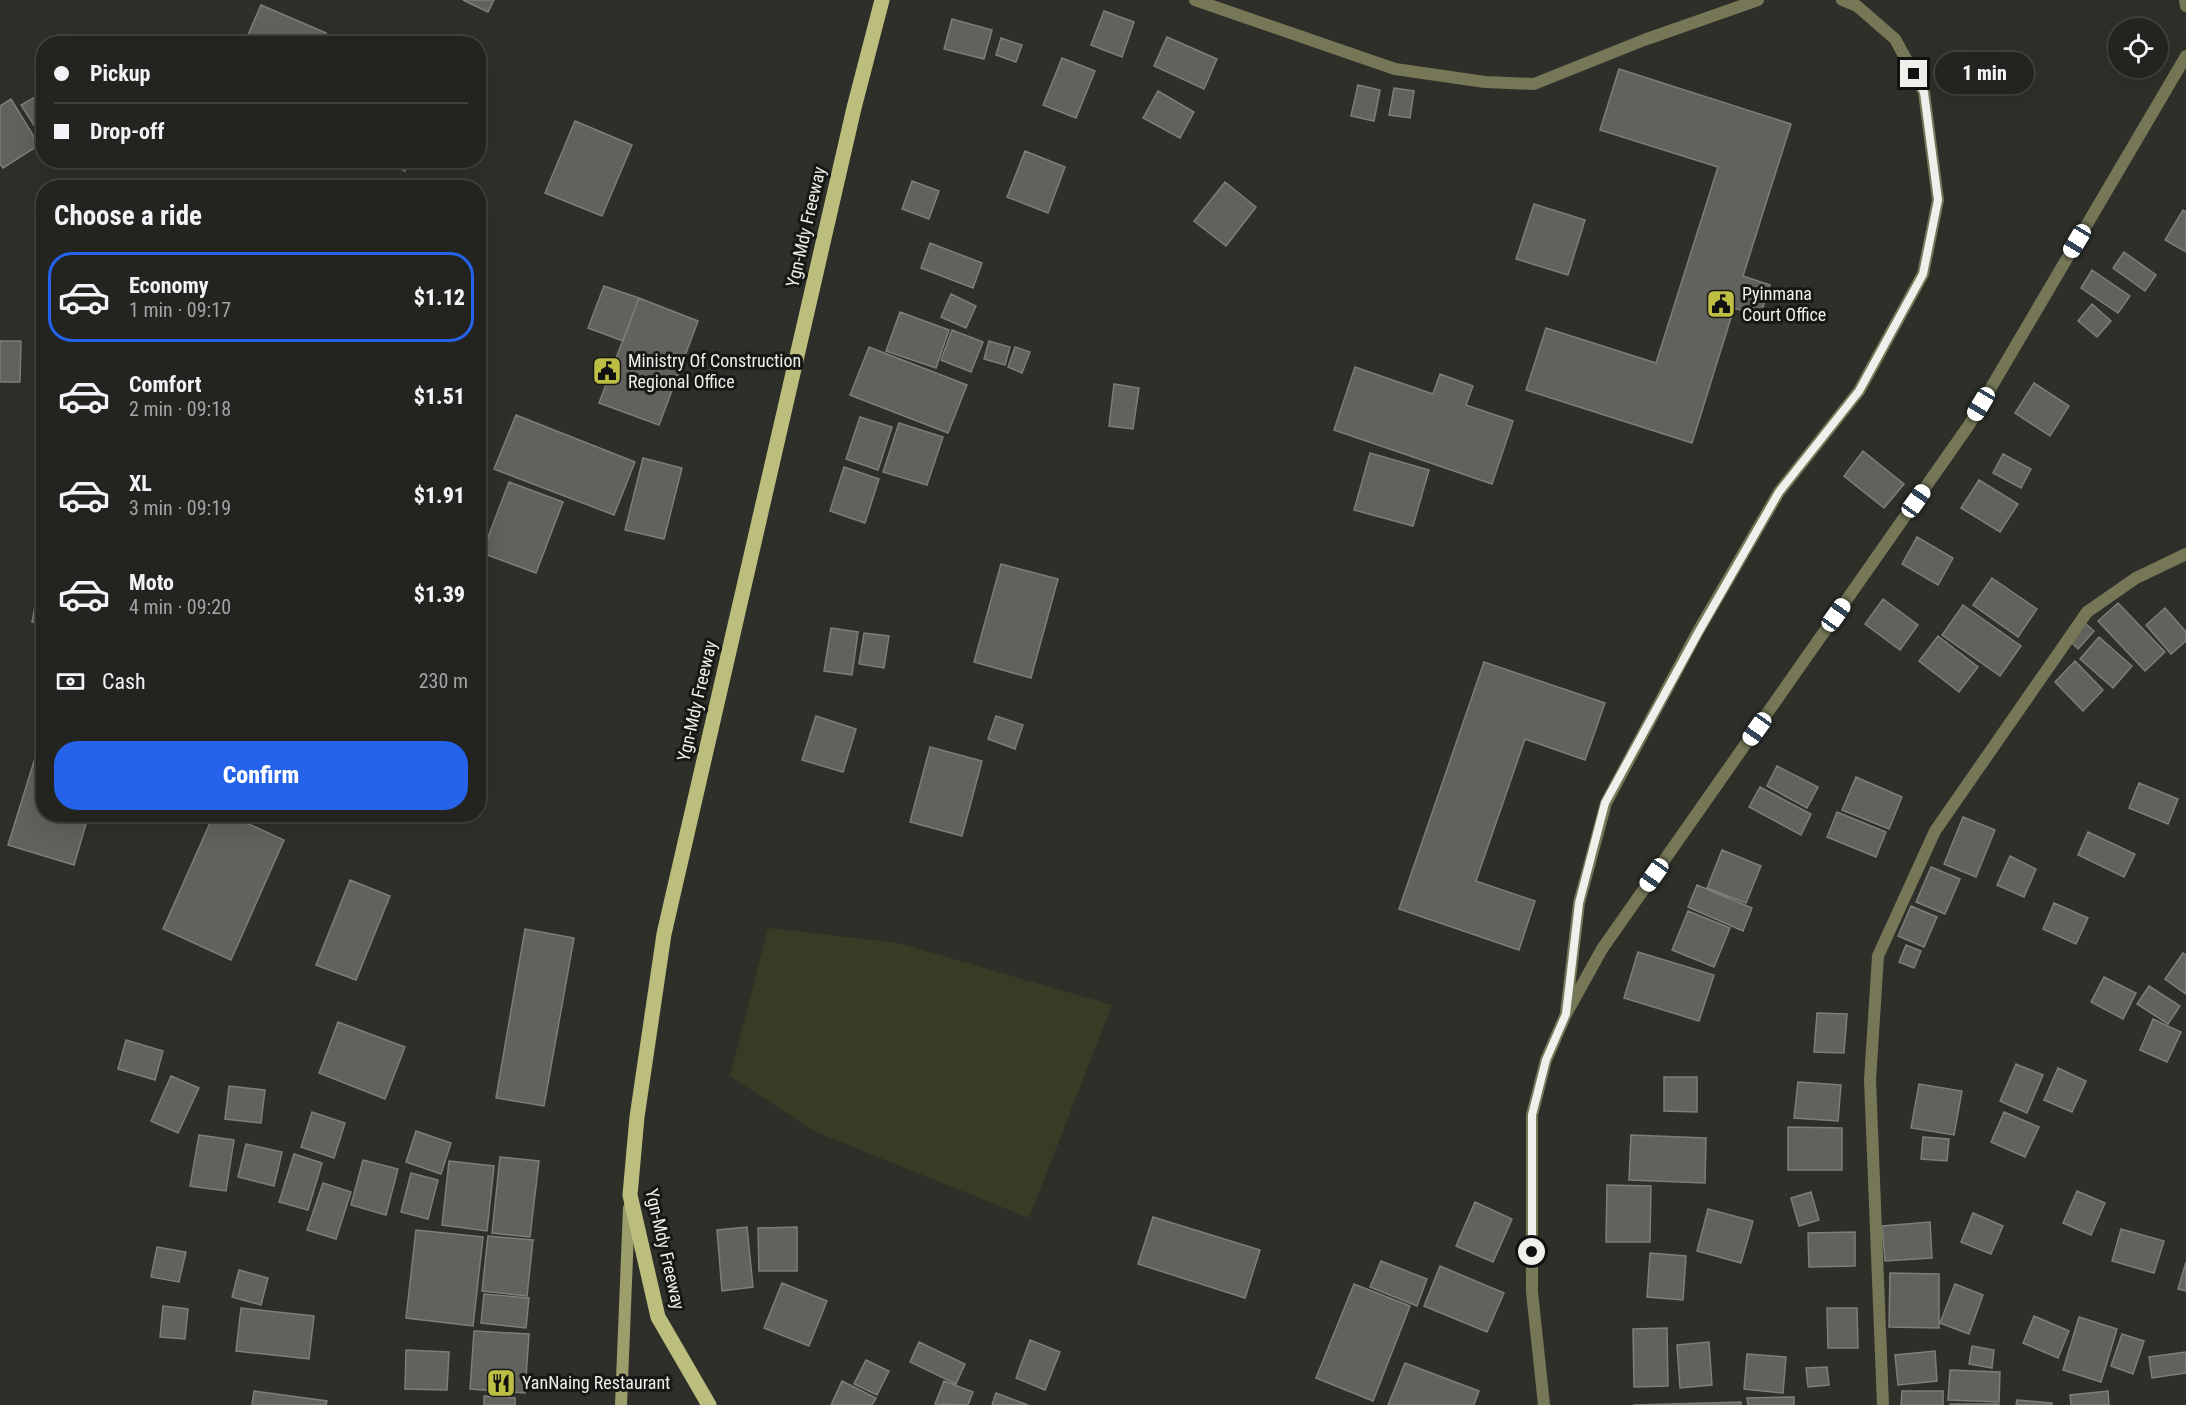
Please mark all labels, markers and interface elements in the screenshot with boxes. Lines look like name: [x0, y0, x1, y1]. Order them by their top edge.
map controls: [2108, 18, 2168, 78]
button: locate: [2108, 18, 2168, 78]
callout: 1 min: [1935, 53, 2034, 95]
route end: [1900, 60, 1927, 87]
text: Pickup: [90, 61, 150, 86]
text: 1 min: [1962, 61, 2007, 85]
text: Drop-off: [90, 119, 164, 144]
street label: Ygn-Mdy Freeway: [781, 164, 830, 289]
text: Choose a ride: [54, 200, 202, 232]
car: [2060, 221, 2094, 261]
icon: car: [57, 270, 111, 324]
text: Economy: [129, 273, 209, 298]
place label: Pyinmana Court Office: [1742, 283, 1826, 325]
text: $1.12: [414, 285, 465, 310]
public building icon: Pyinmana Court Office: [1705, 288, 1737, 320]
text: 1 min · 09:17: [129, 298, 231, 322]
place label: Ministry Of Construction Regional Office: [628, 350, 801, 392]
public building icon: Ministry Of Construction Regional Office: [591, 355, 623, 387]
icon: car: [57, 369, 111, 423]
text: Comfort: [129, 372, 202, 397]
text: $1.51: [414, 384, 465, 409]
car: [1964, 384, 1998, 424]
text: 2 min · 09:18: [129, 397, 231, 421]
icon: car: [57, 468, 111, 522]
text: XL: [129, 471, 152, 496]
car: [1898, 481, 1934, 521]
text: $1.91: [414, 483, 465, 508]
text: 3 min · 09:19: [129, 496, 231, 520]
icon: car: [57, 567, 111, 621]
text: Moto: [129, 570, 174, 595]
text: $1.39: [414, 582, 465, 607]
text: 4 min · 09:20: [129, 595, 231, 619]
car: [1818, 595, 1854, 635]
street label: Ygn-Mdy Freeway: [672, 638, 721, 763]
icon: cash: [54, 665, 87, 698]
text: Cash: [102, 669, 146, 694]
text: 230 m: [419, 669, 468, 693]
car: [1739, 709, 1775, 749]
button: Confirm: [54, 741, 468, 810]
car: [1636, 855, 1672, 895]
street label: Ygn-Mdy Freeway: [641, 1186, 690, 1312]
route start: [1518, 1238, 1545, 1265]
restaurant icon: YanNaing Restaurant: [485, 1367, 517, 1399]
place label: YanNaing Restaurant: [522, 1372, 670, 1393]

